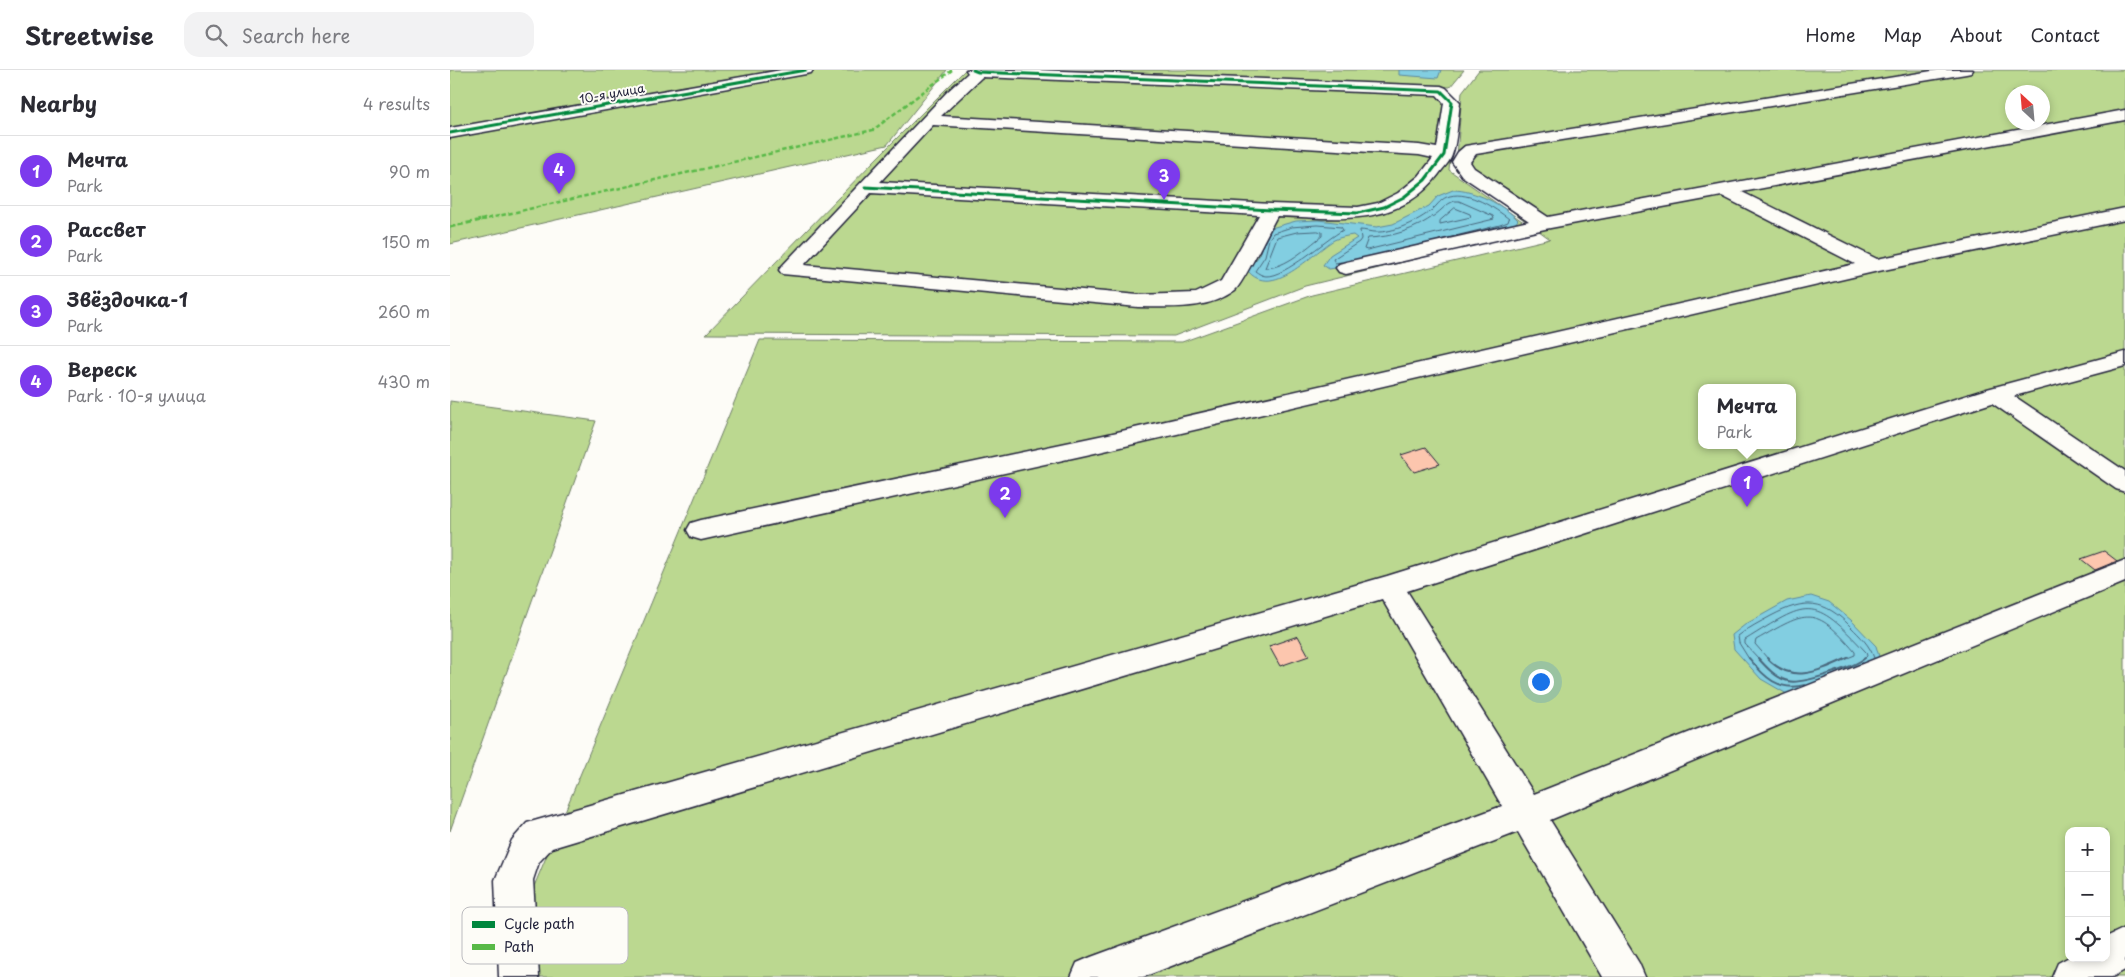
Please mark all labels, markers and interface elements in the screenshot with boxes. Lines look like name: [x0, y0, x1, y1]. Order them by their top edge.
search box: [184, 12, 534, 57]
text: Streetwise: [25, 17, 154, 53]
icon: search: [202, 21, 230, 49]
text: Search here: [242, 21, 350, 49]
text: Home: [1805, 21, 1855, 48]
text: Map: [1883, 21, 1922, 48]
text: About: [1950, 21, 2002, 48]
text: Contact: [2030, 21, 2100, 48]
street label: 10-я улица: [578, 78, 646, 108]
north arrow: [2005, 85, 2050, 130]
text: Nearby: [20, 87, 97, 119]
text: 4 results: [363, 91, 430, 115]
text: Мечта: [67, 145, 128, 173]
pin: 4: [543, 153, 575, 194]
text: 1: [32, 159, 40, 183]
text: 90 m: [389, 159, 430, 183]
pin: 3: [1148, 159, 1180, 200]
text: Park: [67, 173, 103, 197]
text: Рассвет: [67, 215, 145, 243]
text: 2: [30, 229, 42, 253]
text: 150 m: [382, 229, 430, 253]
text: Park: [67, 243, 103, 267]
text: Звёздочка-1: [67, 285, 188, 313]
text: 3: [31, 299, 41, 323]
text: 260 m: [378, 299, 430, 323]
text: Park: [67, 313, 103, 337]
text: Вереск: [67, 355, 137, 383]
text: 4: [31, 369, 41, 393]
text: 430 m: [378, 369, 430, 393]
text: Park · 10-я улица: [67, 383, 206, 407]
popup: [1698, 384, 1796, 449]
text: Мечта: [1717, 391, 1777, 419]
text: Park: [1717, 419, 1752, 443]
pin: 1: [1731, 466, 1763, 507]
pin: 2: [989, 477, 1021, 518]
your location: [1528, 669, 1554, 695]
map controls: [2065, 827, 2110, 962]
button: +: [2065, 827, 2110, 872]
button: −: [2065, 872, 2110, 917]
legend: [462, 907, 628, 964]
text: Cycle path: [504, 913, 575, 934]
button: locate: [2065, 917, 2110, 962]
text: Path: [504, 936, 534, 957]

